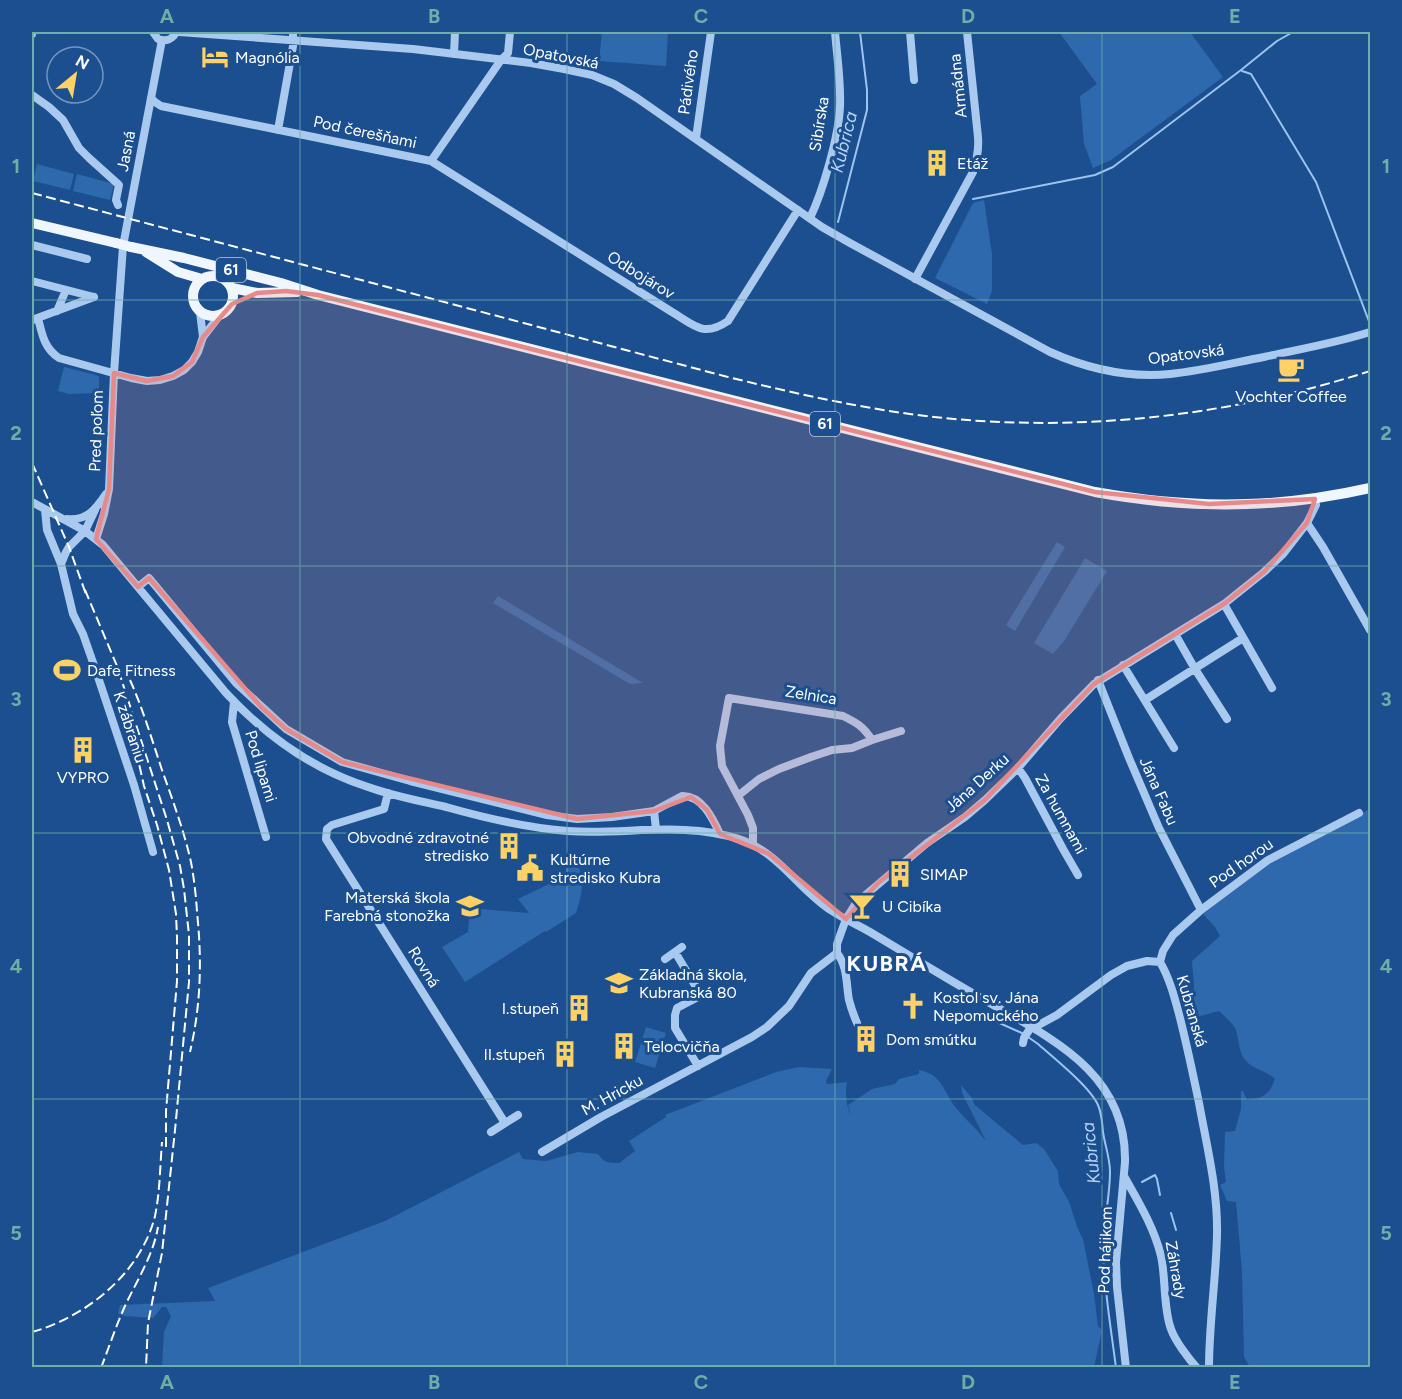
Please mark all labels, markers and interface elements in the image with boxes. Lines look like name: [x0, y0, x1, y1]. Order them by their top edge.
text: A: [160, 4, 175, 28]
text: B: [428, 4, 440, 28]
text: C: [694, 4, 708, 28]
text: D: [961, 4, 975, 28]
text: E: [1229, 4, 1241, 28]
street label: Opatovská: [522, 39, 600, 73]
hotel icon: Magnólia: [200, 42, 230, 72]
north arrow: [45, 45, 105, 105]
place label: Magnólia: [235, 48, 300, 67]
street label: Pádivého: [674, 48, 702, 116]
text: N: [72, 51, 92, 74]
street label: Armádna: [945, 53, 971, 119]
street label: Sibírska: [805, 95, 833, 153]
water label: Kubrica: [826, 109, 862, 175]
street label: Pod čerešňami: [312, 112, 418, 152]
street label: Jasná: [113, 129, 139, 173]
building icon: Etáž: [922, 148, 952, 178]
text: 1: [12, 154, 20, 178]
place label: Etáž: [957, 154, 989, 173]
text: 1: [1382, 154, 1390, 178]
street label: Odbojárov: [604, 247, 679, 303]
road number: 61: [216, 258, 246, 282]
street label: Opatovská: [1147, 340, 1225, 368]
cafe icon: Vochter Coffee: [1276, 354, 1306, 384]
place label: Vochter Coffee: [1235, 387, 1347, 406]
street label: Pred poľom: [85, 390, 107, 472]
road number: 61: [810, 412, 840, 436]
text: 2: [10, 421, 22, 445]
text: 2: [1380, 421, 1392, 445]
sports icon: Dafe Fitness: [52, 655, 82, 685]
place label: Dafe Fitness: [87, 661, 176, 680]
street label: Zelnica: [784, 682, 838, 708]
text: 3: [10, 687, 22, 711]
text: 3: [1380, 687, 1392, 711]
street label: K zábraniu: [109, 689, 151, 765]
street label: Pod lipami: [241, 728, 281, 804]
building icon: VYPRO: [68, 735, 98, 765]
street label: Jána Derku: [941, 749, 1013, 817]
street label: Jána Fabu: [1136, 754, 1182, 828]
place label: VYPRO: [57, 768, 109, 787]
street label: Za humnami: [1031, 771, 1091, 857]
place label: Obvodné zdravotné stredisko: [347, 828, 489, 865]
building icon: Obvodné zdravotné stredisko: [494, 831, 524, 861]
street label: Pod horou: [1205, 834, 1277, 892]
place label: Kultúrne stredisko Kubra: [550, 850, 661, 887]
public building icon: Kultúrne stredisko Kubra: [515, 853, 545, 883]
building icon: SIMAP: [885, 859, 915, 889]
place label: SIMAP: [920, 865, 968, 884]
place label: Materská škola Farebná stonožka: [324, 888, 450, 925]
school or university icon: Materská škola Farebná stonožka: [455, 891, 485, 921]
bar icon: U Cibíka: [847, 891, 877, 921]
place label: U Cibíka: [882, 897, 941, 916]
street label: Rovná: [404, 943, 444, 991]
district label: KUBRÁ: [846, 950, 928, 977]
text: 4: [10, 954, 23, 978]
text: 4: [1380, 954, 1393, 978]
place label: Základná škola, Kubranská 80: [639, 965, 747, 1002]
school or university icon: Základná škola, Kubranská 80: [604, 968, 634, 998]
street label: Kubranská: [1173, 973, 1211, 1049]
place label: Kostol sv. Jána Nepomuckého: [933, 988, 1039, 1025]
church icon: Kostol sv. Jána Nepomuckého: [898, 991, 928, 1021]
building icon: I.stupeň: [564, 993, 594, 1023]
place label: I.stupeň: [502, 999, 559, 1018]
building icon: Dom smútku: [851, 1024, 881, 1054]
place label: Dom smútku: [886, 1030, 977, 1049]
building icon: Telocvičňa: [609, 1031, 639, 1061]
place label: Telocvičňa: [644, 1037, 720, 1056]
building icon: II.stupeň: [550, 1039, 580, 1069]
place label: II.stupeň: [483, 1045, 545, 1064]
street label: M. Hricku: [578, 1070, 646, 1120]
water label: Kubrica: [1077, 1120, 1105, 1185]
street label: Pod hájikom: [1094, 1206, 1116, 1294]
text: 5: [10, 1221, 22, 1245]
text: 5: [1380, 1221, 1392, 1245]
street label: Záhrady: [1162, 1239, 1191, 1301]
text: A: [160, 1370, 175, 1394]
text: B: [428, 1370, 440, 1394]
text: C: [694, 1370, 708, 1394]
text: D: [961, 1370, 975, 1394]
text: E: [1229, 1370, 1241, 1394]

